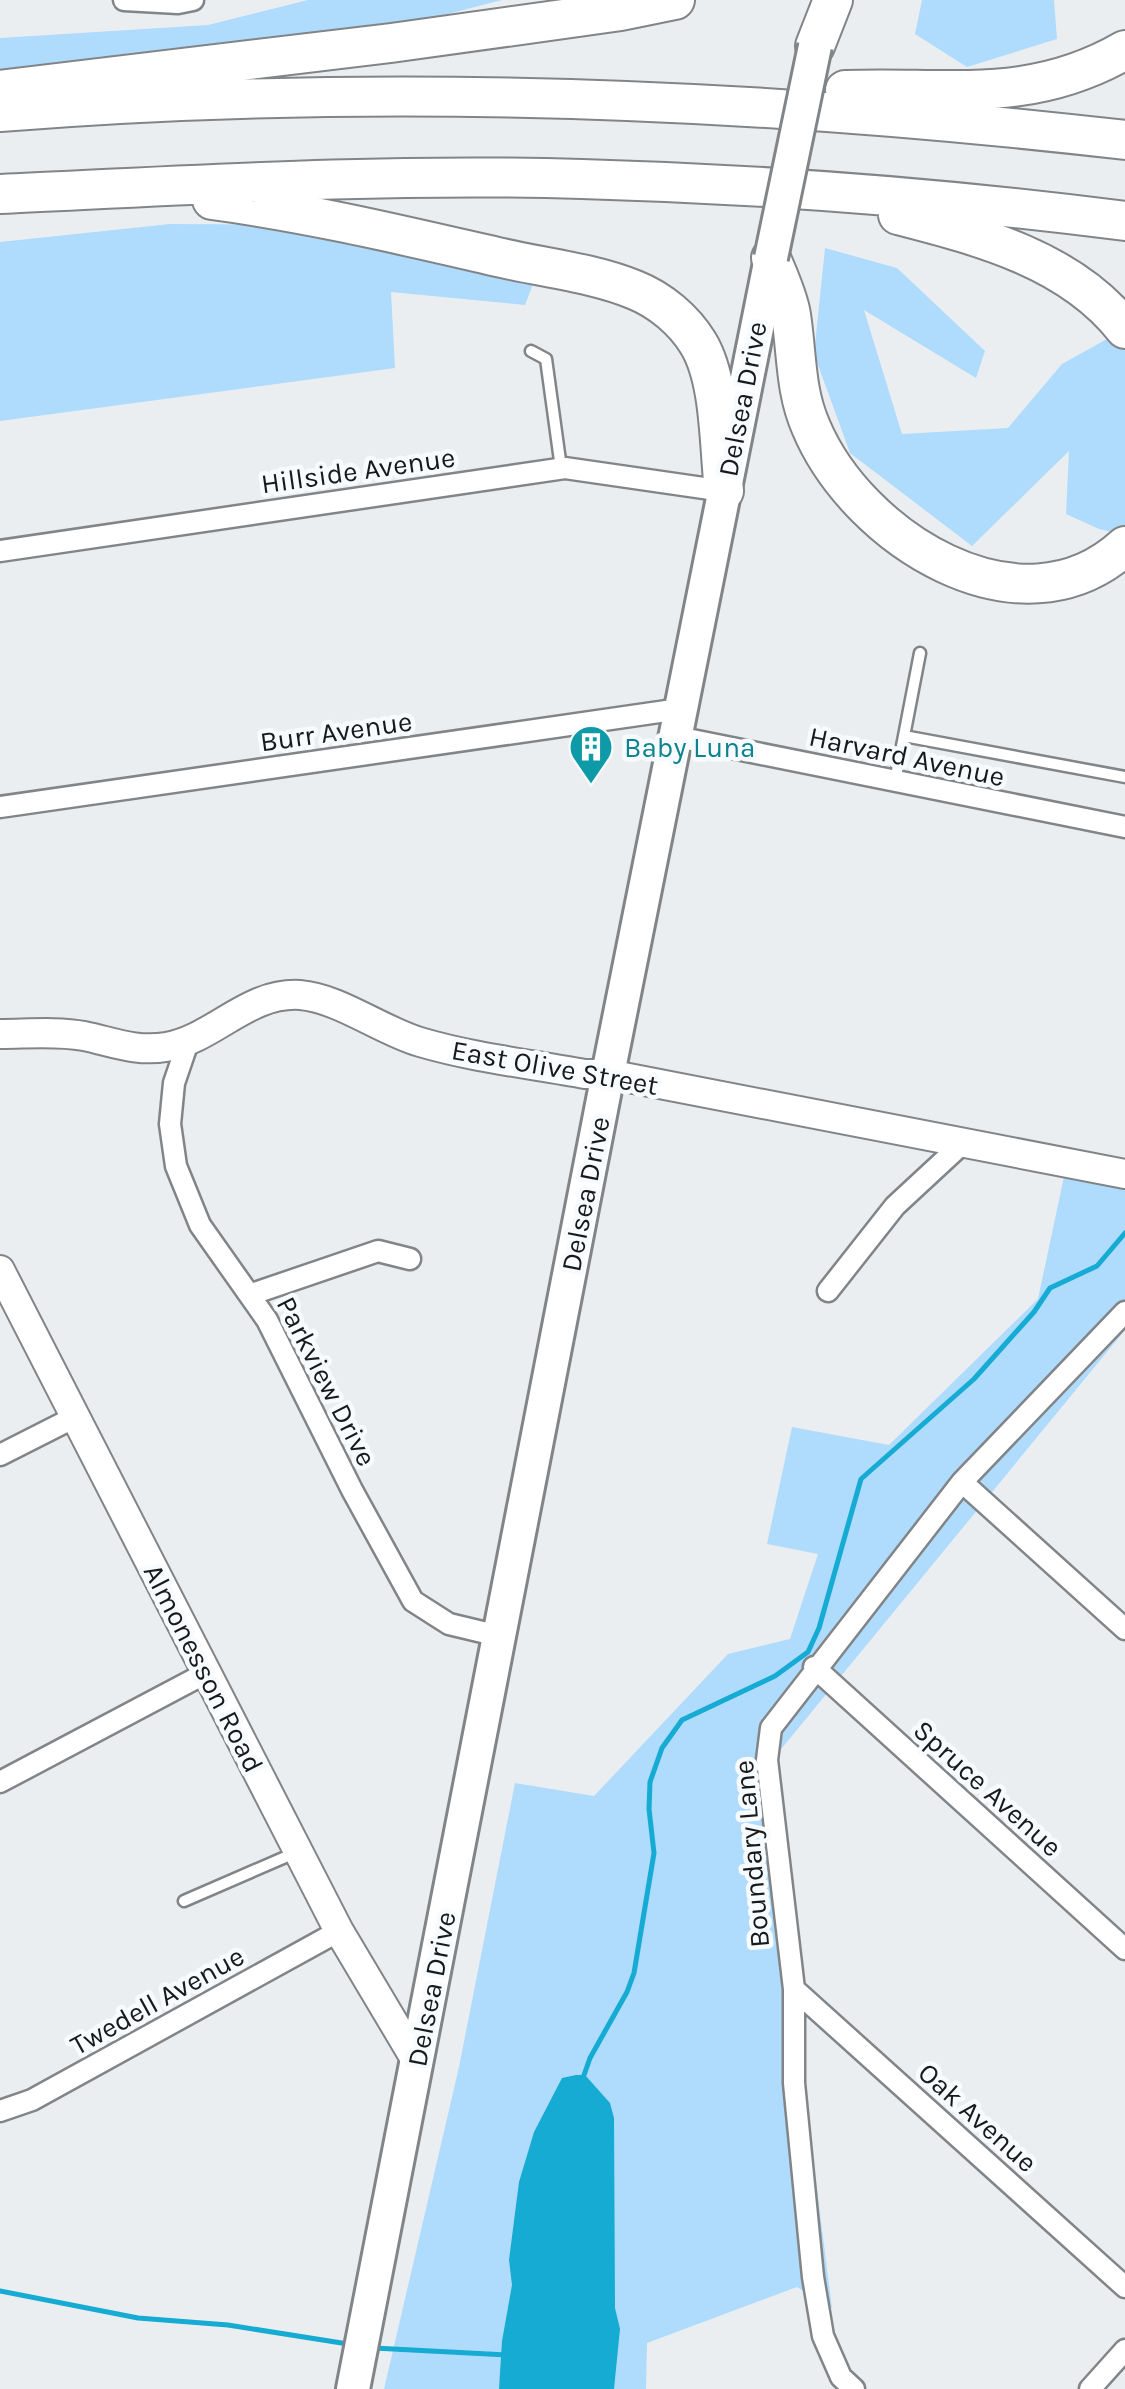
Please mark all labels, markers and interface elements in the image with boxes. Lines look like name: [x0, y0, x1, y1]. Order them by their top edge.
street label: Delsea Drive: [711, 319, 774, 479]
street label: Hillside Avenue: [259, 441, 457, 500]
street label: Burr Avenue: [258, 704, 414, 759]
street label: Harvard Avenue: [806, 720, 1008, 793]
building icon: Baby Luna: [568, 724, 614, 785]
place label: Baby Luna: [624, 731, 755, 764]
street label: East Olive Street: [449, 1033, 661, 1102]
street label: Delsea Drive: [554, 1114, 617, 1274]
street label: Parkview Drive: [270, 1291, 383, 1472]
street label: Almonesson Road: [137, 1559, 270, 1778]
street label: Spruce Avenue: [907, 1713, 1069, 1864]
street label: Boundary Lane: [727, 1759, 776, 1949]
street label: Delsea Drive: [400, 1909, 463, 2069]
street label: Twedell Avenue: [65, 1939, 250, 2062]
street label: Oak Avenue: [912, 2056, 1044, 2179]

